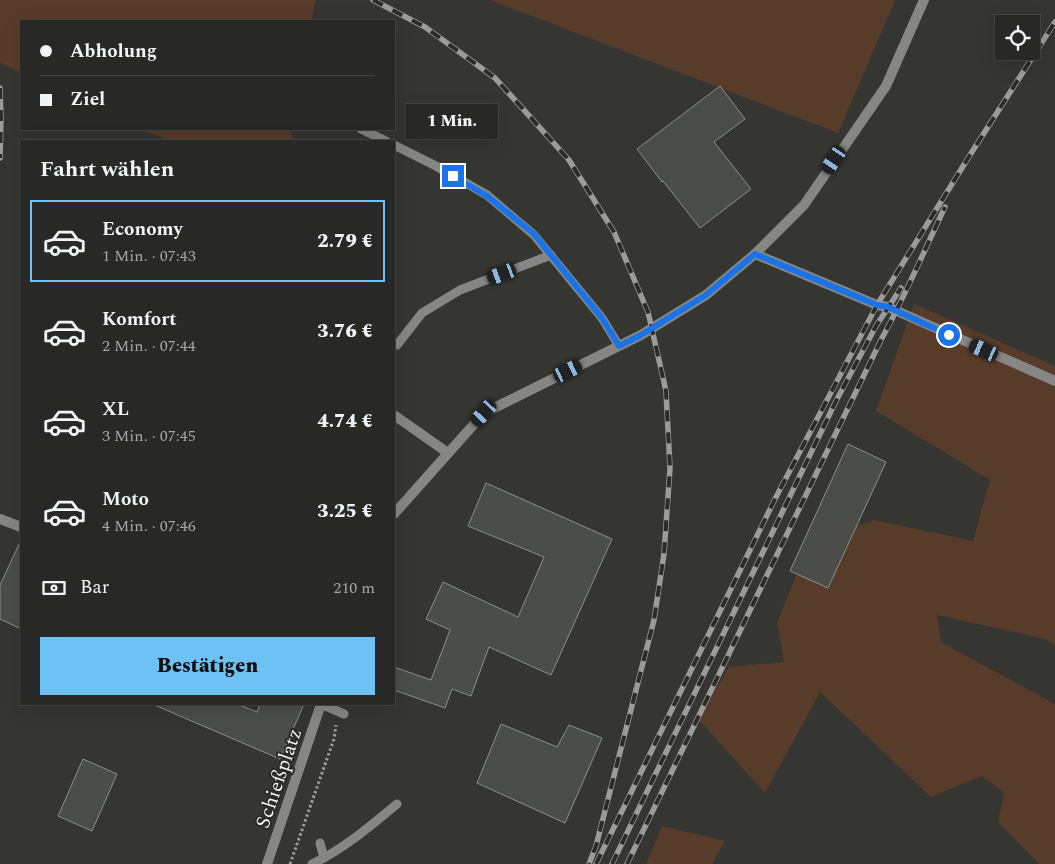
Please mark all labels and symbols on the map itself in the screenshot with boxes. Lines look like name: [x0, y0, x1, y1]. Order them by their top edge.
callout: 1 Min.: [407, 104, 499, 138]
car: [819, 143, 848, 177]
route end: [442, 165, 464, 187]
car: [485, 262, 518, 286]
route start: [938, 324, 960, 346]
car: [967, 337, 1000, 363]
car: [551, 358, 584, 384]
car: [468, 397, 499, 429]
street label: Schießplatz: [248, 724, 310, 832]

